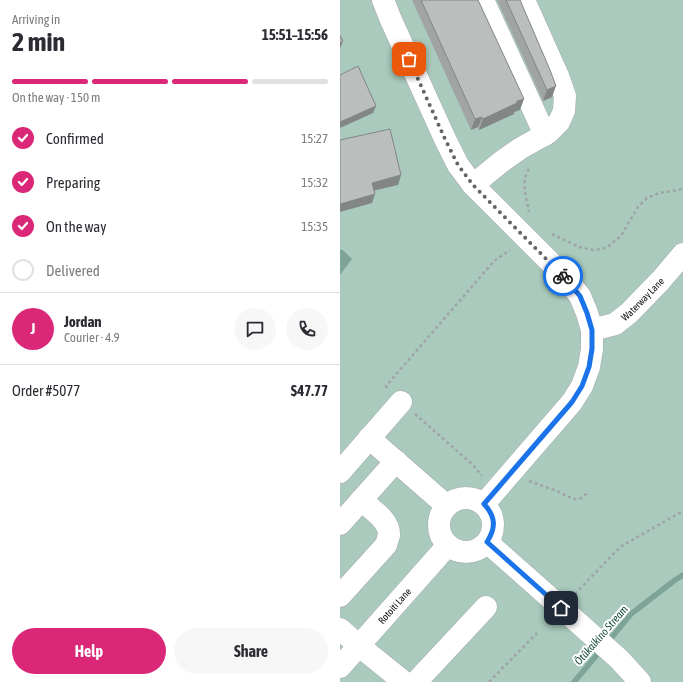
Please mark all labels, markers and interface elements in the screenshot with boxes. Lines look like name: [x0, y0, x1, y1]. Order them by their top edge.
text: Arriving in: [12, 12, 60, 27]
text: 15:51–15:56: [262, 26, 328, 43]
text: 2 min: [12, 27, 65, 57]
pin: [392, 42, 426, 76]
icon: bag: [398, 48, 420, 70]
text: On the way · 150 m: [12, 90, 100, 105]
icon: check: [12, 127, 34, 149]
text: Confirmed: [46, 130, 104, 147]
text: 15:27: [301, 131, 328, 146]
icon: check: [12, 171, 34, 193]
text: Preparing: [46, 174, 100, 191]
text: 15:32: [301, 175, 328, 190]
icon: check: [12, 215, 34, 237]
text: On the way: [46, 218, 107, 235]
text: 15:35: [301, 219, 328, 234]
courier: [543, 256, 583, 296]
text: Delivered: [46, 262, 100, 279]
icon: bike: [552, 265, 574, 287]
street label: Waterway Lane: [619, 275, 667, 323]
button: chat: [234, 308, 276, 350]
button: phone: [286, 308, 328, 350]
text: Jordan: [64, 313, 102, 330]
text: J: [31, 320, 35, 337]
text: Courier · 4.9: [64, 330, 120, 345]
text: Order #5077: [12, 382, 80, 399]
text: $47.77: [291, 382, 328, 399]
street label: Rotoiti Lane: [376, 585, 414, 626]
pin: [544, 591, 578, 625]
icon: home: [550, 597, 572, 619]
water label: Ōtūkaikino Stream: [572, 603, 630, 667]
button: Help: [12, 628, 166, 674]
button: Share: [174, 628, 328, 674]

